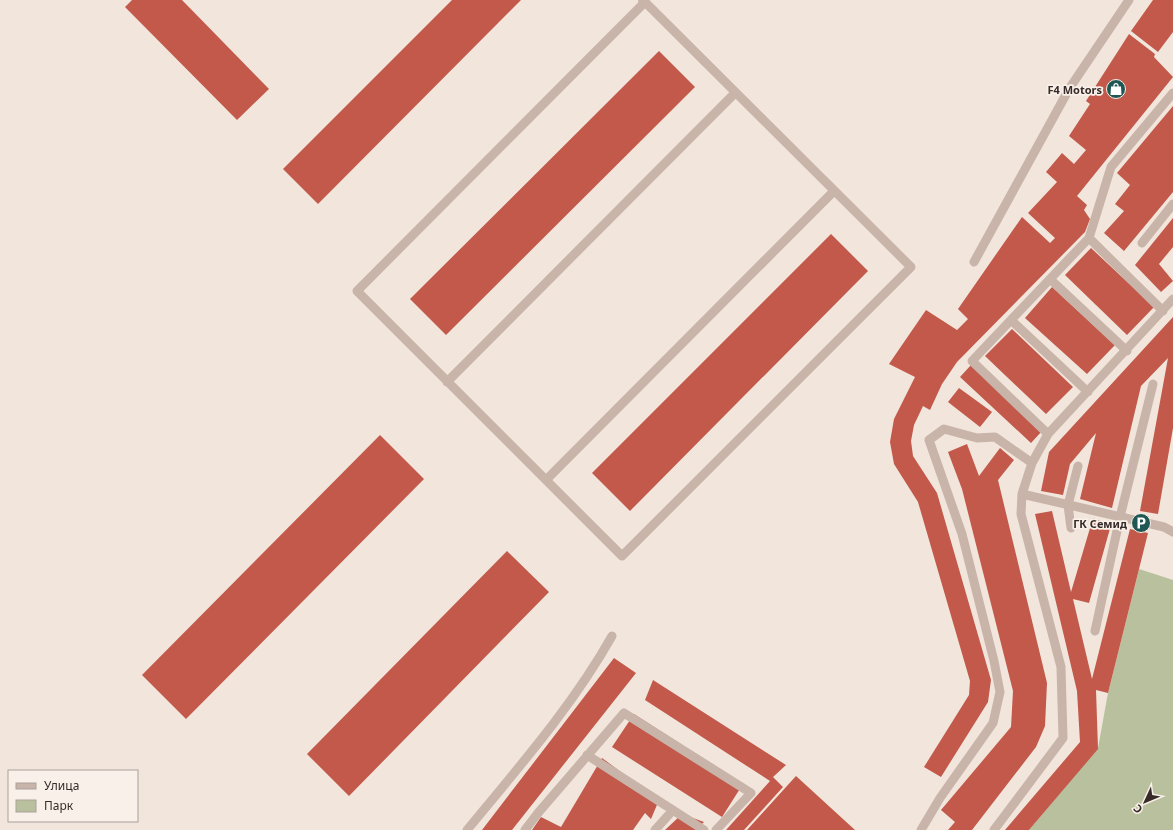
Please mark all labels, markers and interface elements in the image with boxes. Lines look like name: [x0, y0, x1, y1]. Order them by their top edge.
shop icon: F4 Motors: [1105, 78, 1127, 100]
place label: F4 Motors: [1047, 82, 1102, 97]
parking icon: ГК Семид: [1130, 512, 1152, 534]
place label: ГК Семид: [1073, 516, 1127, 531]
legend: [8, 770, 138, 822]
text: Улица: [44, 777, 79, 794]
north arrow: [1125, 782, 1165, 822]
text: Парк: [44, 797, 74, 814]
text: С: [1130, 802, 1145, 817]

